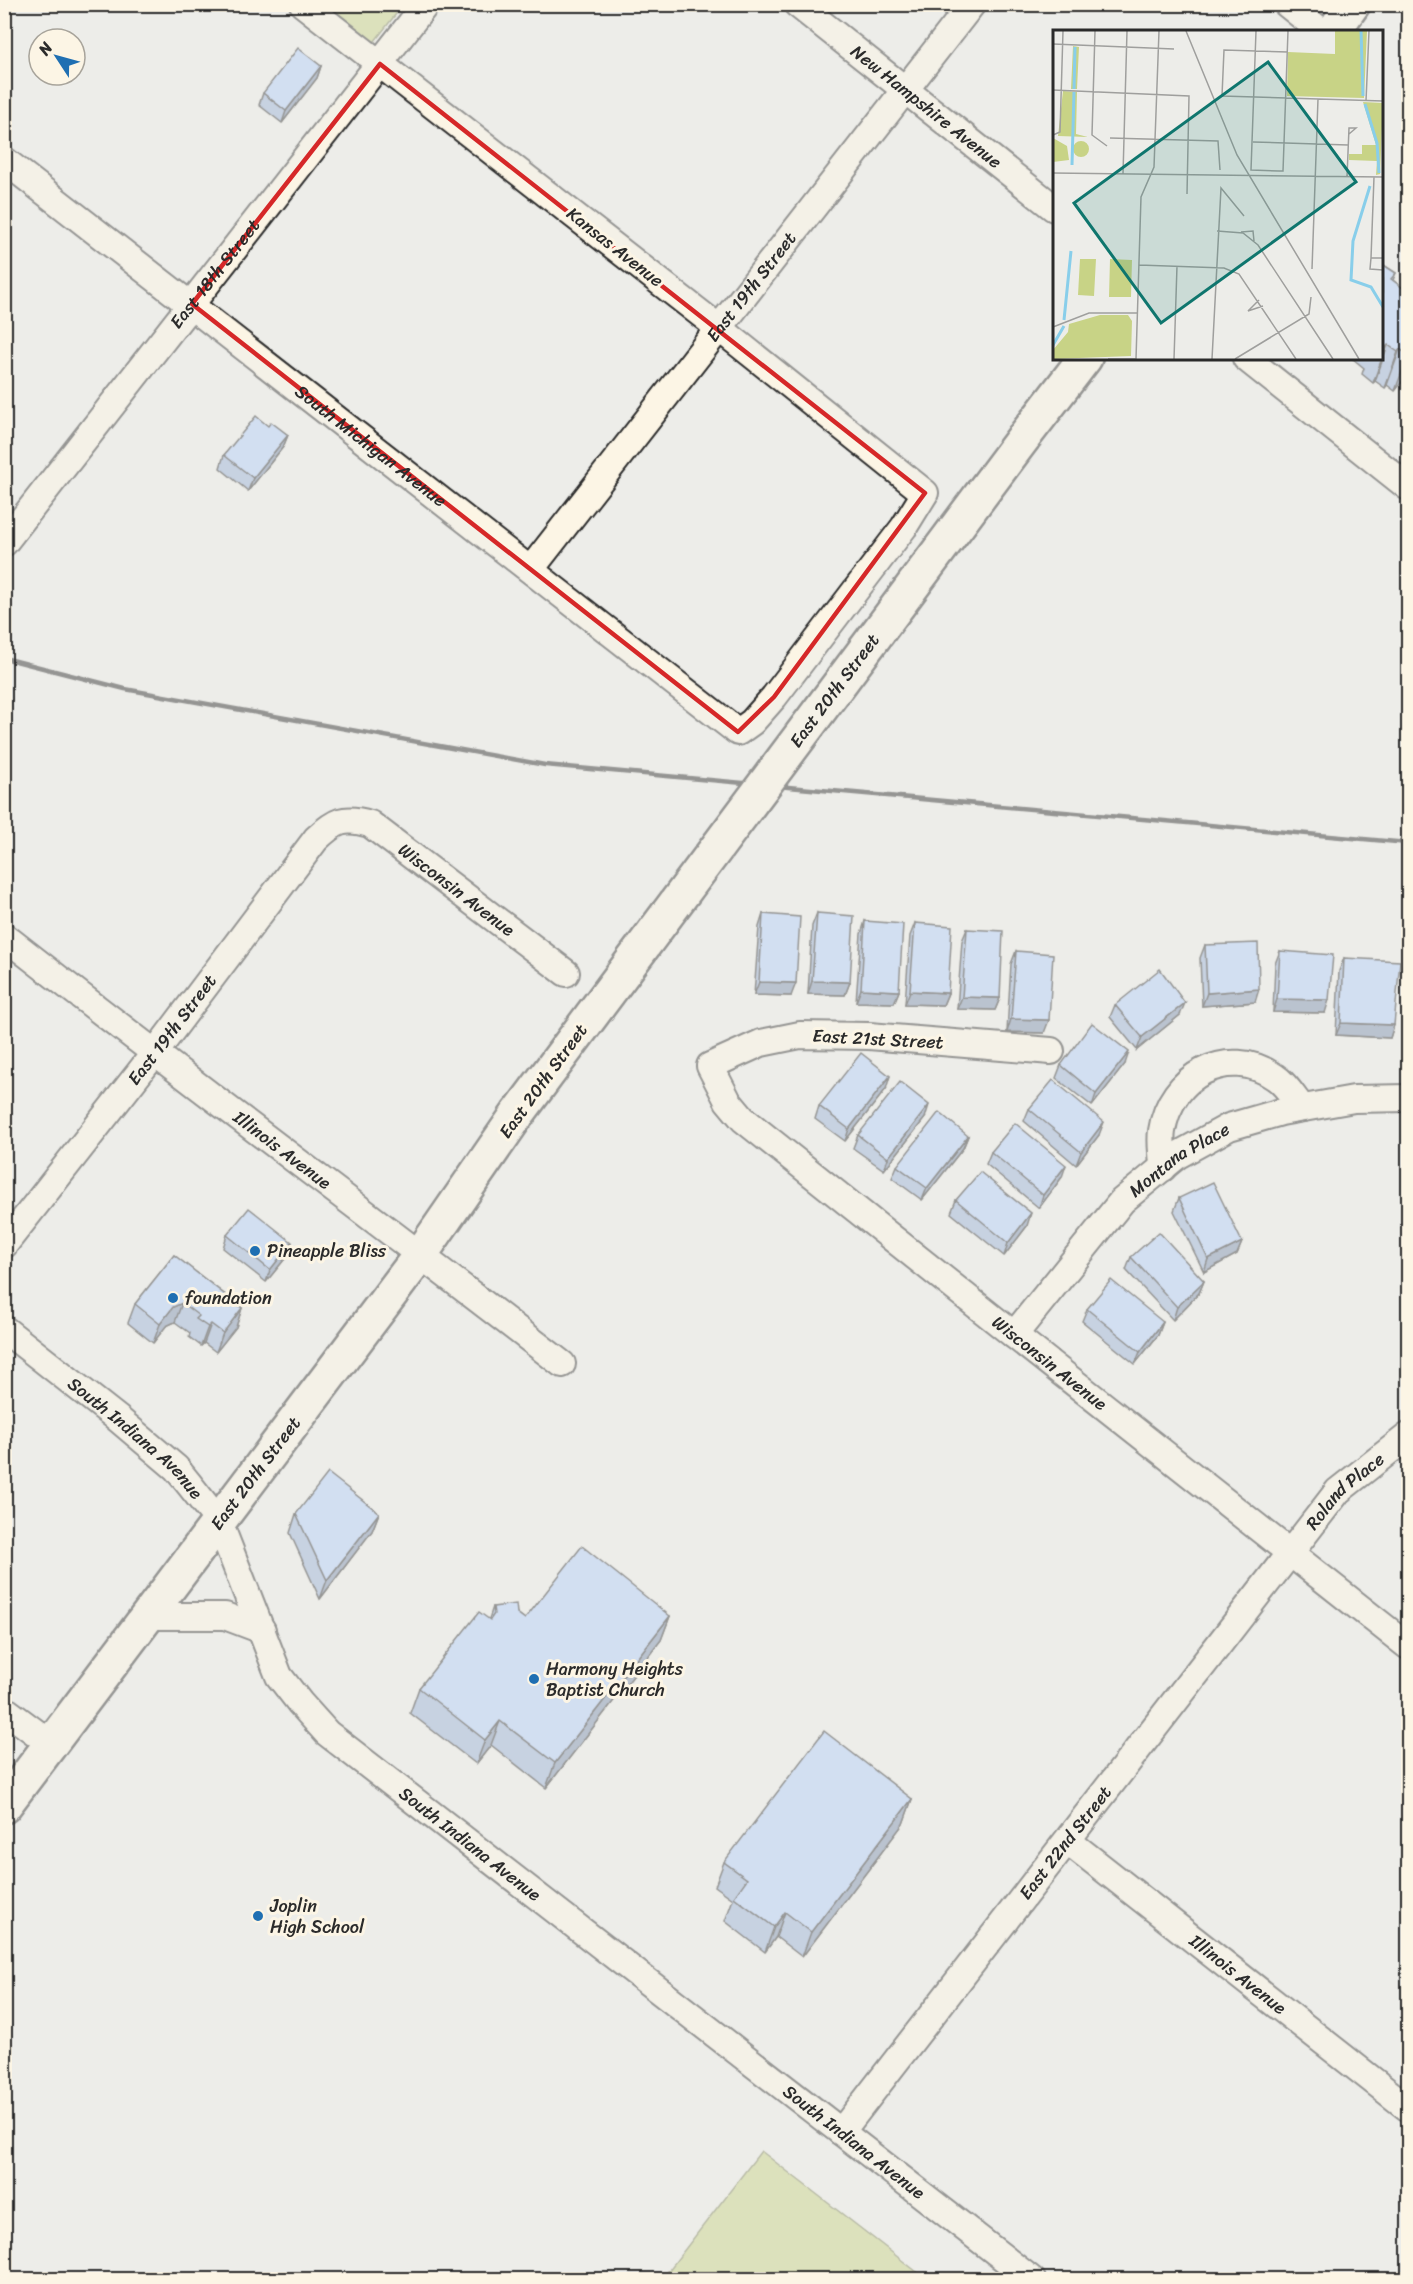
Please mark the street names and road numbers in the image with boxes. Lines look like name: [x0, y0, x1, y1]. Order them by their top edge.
street label: New Hampshire Avenue: [843, 36, 1009, 177]
street label: Kansas Avenue: [559, 199, 671, 295]
street label: East 18th Street: [161, 211, 268, 336]
street label: East 19th Street: [698, 224, 805, 349]
street label: South Michigan Avenue: [288, 376, 454, 516]
street label: East 20th Street: [781, 626, 888, 755]
street label: Wisconsin Avenue: [391, 835, 522, 945]
street label: East 19th Street: [119, 967, 225, 1093]
street label: East 20th Street: [490, 1017, 596, 1145]
street label: East 21st Street: [812, 1020, 944, 1058]
street label: Illinois Avenue: [225, 1101, 339, 1198]
street label: Montana Place: [1121, 1113, 1236, 1206]
street label: Wisconsin Avenue: [985, 1307, 1115, 1419]
street label: South Indiana Avenue: [60, 1369, 212, 1507]
street label: East 20th Street: [202, 1409, 309, 1537]
street label: Roland Place: [1297, 1444, 1392, 1537]
street label: South Indiana Avenue: [392, 1778, 549, 1910]
street label: East 22nd Street: [1010, 1778, 1120, 1907]
street label: Illinois Avenue: [1181, 1925, 1294, 2023]
street label: South Indiana Avenue: [776, 2076, 933, 2208]

